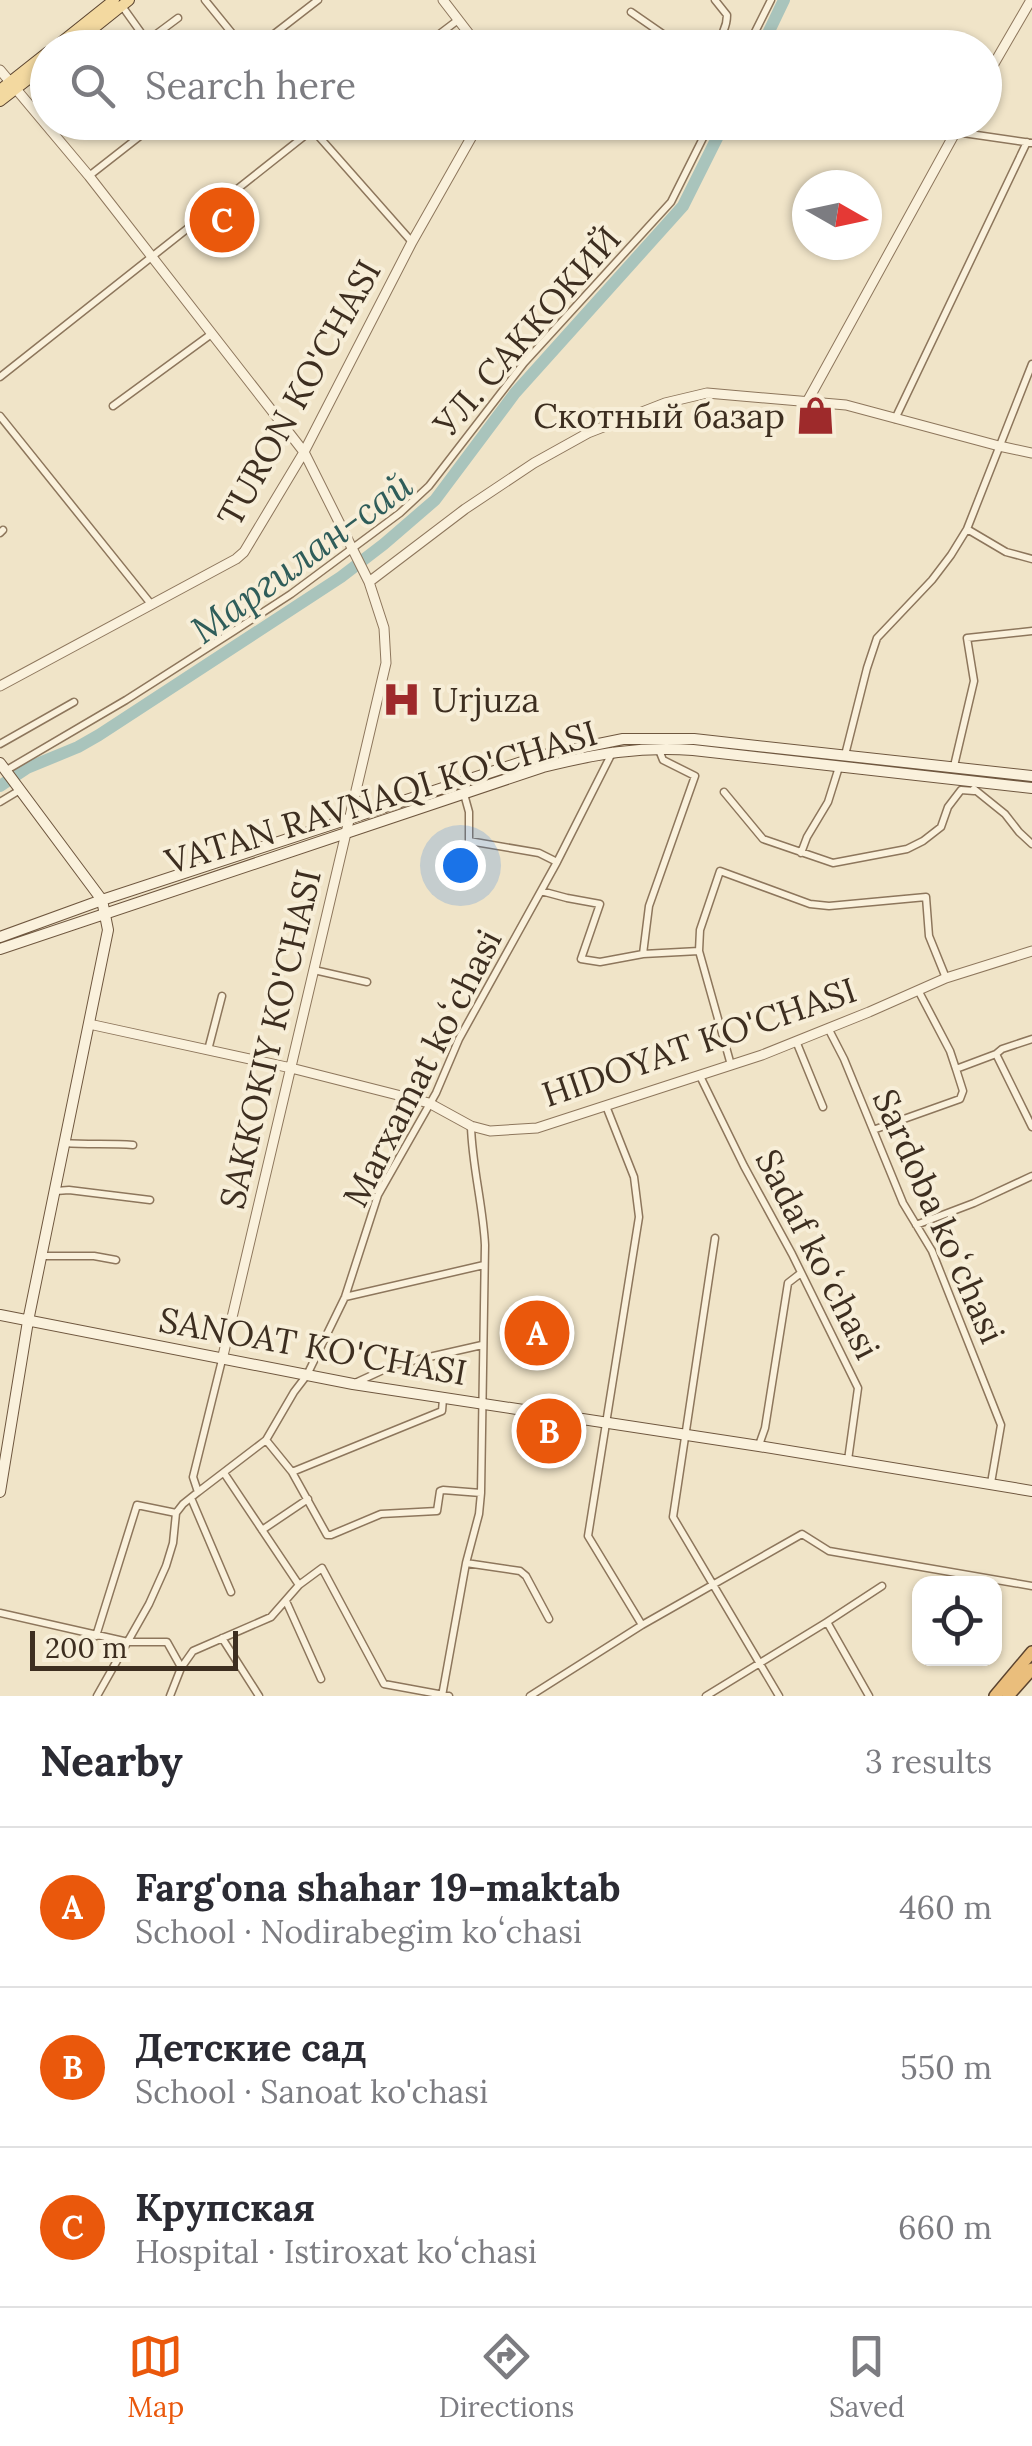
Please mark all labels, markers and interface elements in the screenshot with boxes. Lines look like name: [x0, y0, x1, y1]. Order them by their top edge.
search box: [30, 30, 1002, 140]
icon: search: [65, 58, 120, 113]
text: Search here: [145, 61, 356, 109]
north arrow: [792, 170, 882, 260]
pin: C: [190, 182, 254, 258]
street label: УЛ. САККОКИЙ: [423, 217, 630, 446]
street label: TURON KO'CHASI: [207, 252, 391, 534]
place label: Скотный базар: [533, 393, 785, 438]
shop icon: Скотный базар: [794, 394, 836, 436]
water label: Маргилан-сай: [181, 460, 421, 653]
place label: Urjuza: [432, 677, 539, 722]
hospital icon: Urjuza: [381, 678, 423, 720]
street label: VATAN RAVNAQI KO'CHASI: [159, 710, 602, 884]
your location: [435, 840, 486, 891]
street label: SAKKOKIY KO'CHASI: [209, 865, 331, 1213]
street label: Marxamat koʻchasi: [333, 922, 511, 1214]
street label: HIDOYAT KO'CHASI: [536, 967, 862, 1117]
street label: Sardoba koʻchasi: [863, 1082, 1015, 1350]
street label: Sadaf koʻchasi: [746, 1142, 890, 1366]
pin: A: [504, 1296, 570, 1370]
street label: SANOAT KO'CHASI: [156, 1297, 470, 1395]
pin: B: [516, 1394, 582, 1468]
map controls: [912, 1576, 1002, 1666]
button: locate: [912, 1576, 1002, 1666]
scale bar: [30, 1626, 238, 1670]
text: 200 m: [45, 1630, 127, 1666]
text: Nearby: [40, 1734, 183, 1788]
text: 3 results: [865, 1741, 992, 1782]
text: Farg'ona shahar 19-maktab: [135, 1863, 621, 1911]
text: A: [62, 1887, 83, 1928]
text: 460 m: [899, 1887, 992, 1928]
text: School · Nodirabegim koʻchasi: [135, 1911, 582, 1952]
text: Детские сад: [135, 2023, 366, 2071]
text: B: [62, 2047, 83, 2088]
text: 550 m: [900, 2047, 992, 2088]
text: School · Sanoat ko'chasi: [135, 2071, 488, 2112]
text: Крупская: [135, 2183, 315, 2231]
text: C: [61, 2207, 84, 2248]
text: 660 m: [898, 2207, 992, 2248]
text: Hospital · Istiroxat koʻchasi: [135, 2231, 537, 2272]
tab: Map: [127, 2329, 184, 2425]
tab: Directions: [439, 2329, 574, 2425]
tab: Saved: [829, 2329, 905, 2425]

